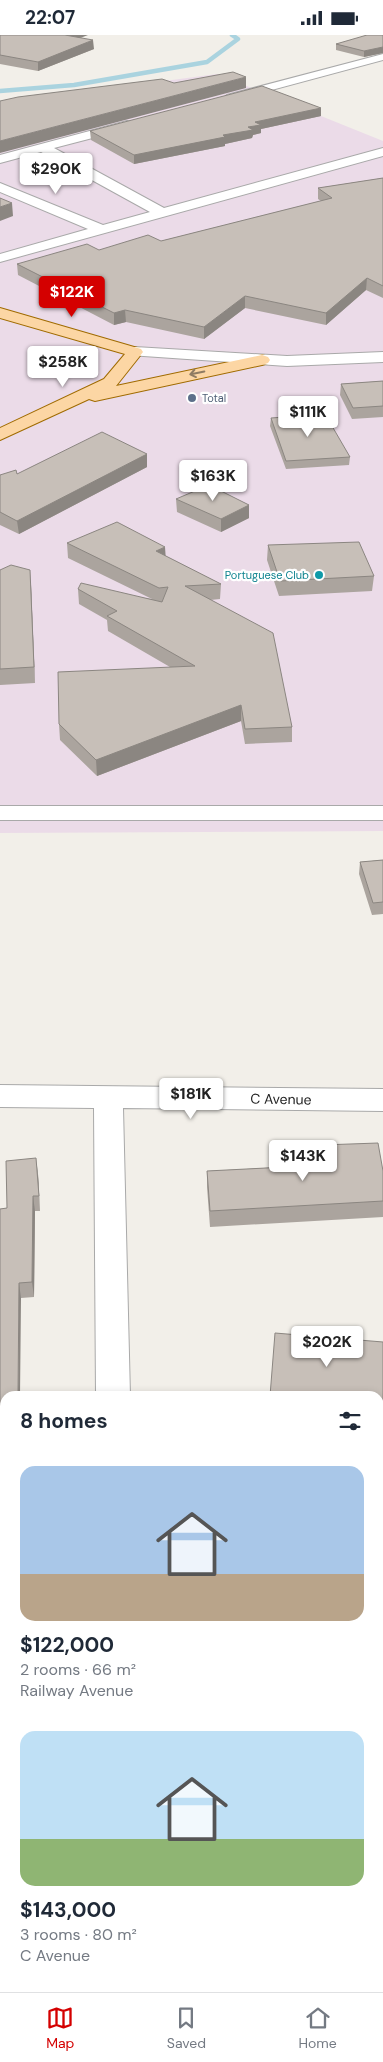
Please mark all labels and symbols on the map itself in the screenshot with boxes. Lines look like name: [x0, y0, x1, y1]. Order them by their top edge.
pin: $290K: [21, 153, 91, 195]
pin: $122K: [37, 275, 107, 318]
pin: $258K: [28, 345, 98, 388]
one-way arrow: [190, 369, 206, 378]
place label: Total: [202, 391, 226, 405]
marker: Total: [186, 392, 198, 404]
pin: $111K: [273, 395, 343, 438]
pin: $163K: [178, 459, 248, 502]
place label: Portuguese Club: [225, 568, 309, 582]
marker: Portuguese Club: [313, 569, 325, 581]
pin: $181K: [156, 1077, 226, 1120]
street label: C Avenue: [250, 1089, 312, 1109]
pin: $143K: [268, 1139, 338, 1182]
pin: $202K: [292, 1325, 362, 1368]

